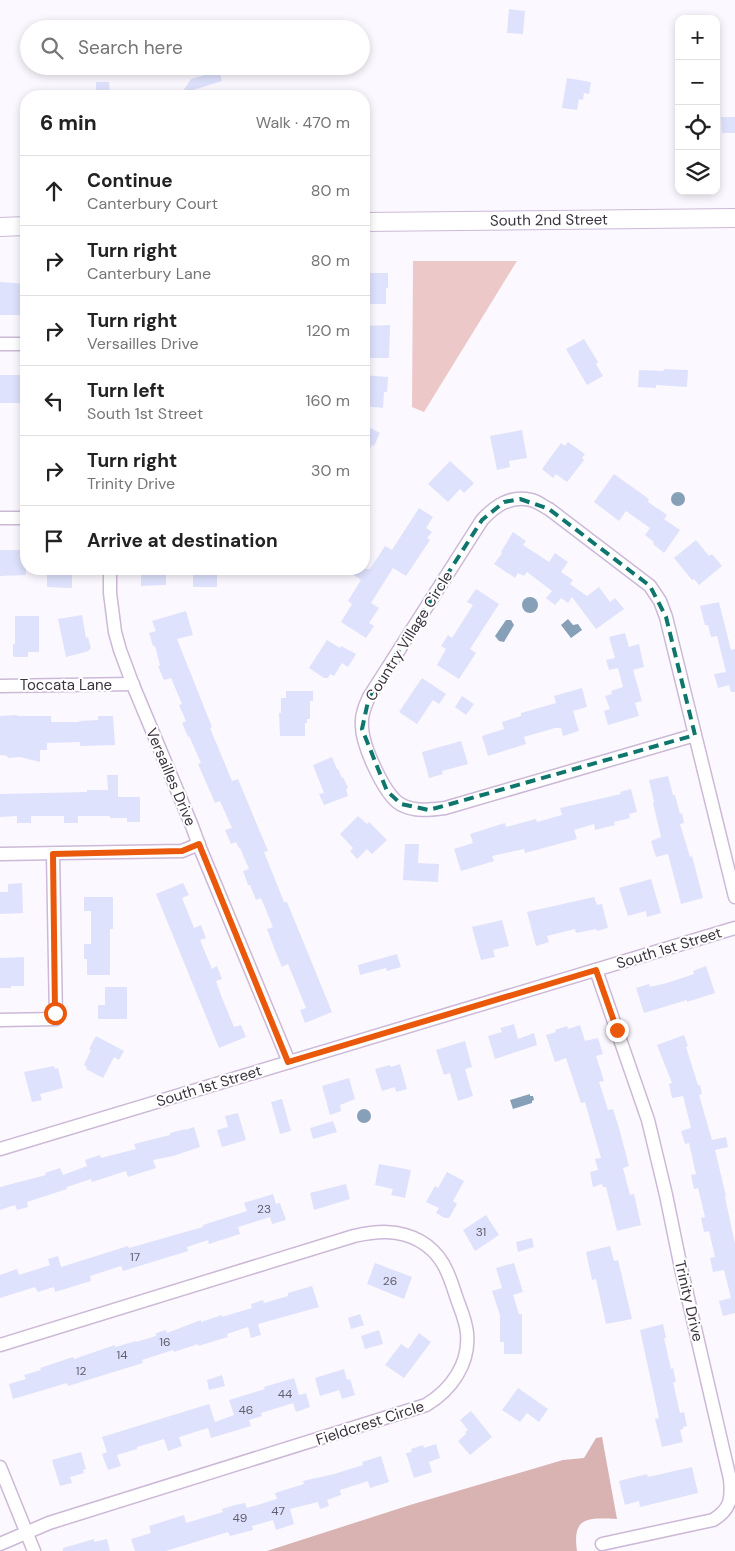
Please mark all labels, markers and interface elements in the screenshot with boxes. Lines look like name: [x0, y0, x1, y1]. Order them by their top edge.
map controls: [675, 15, 720, 195]
button: +: [675, 15, 720, 60]
search box: [20, 20, 370, 75]
icon: search: [38, 34, 66, 62]
text: Search here: [78, 35, 183, 60]
button: −: [675, 60, 720, 105]
button: locate: [675, 105, 720, 150]
text: 6 min: [40, 109, 97, 137]
text: Walk · 470 m: [256, 112, 350, 133]
button: layers: [675, 150, 720, 195]
text: Continue: [87, 168, 173, 193]
icon: ahead: [40, 177, 68, 205]
text: 80 m: [311, 180, 350, 201]
text: Canterbury Court: [87, 193, 218, 214]
street label: South 2nd Street: [490, 209, 608, 231]
text: Turn right: [87, 238, 177, 263]
icon: right: [40, 247, 68, 275]
text: 80 m: [311, 250, 350, 271]
text: Canterbury Lane: [87, 263, 211, 284]
text: Turn right: [87, 308, 177, 333]
icon: right: [40, 317, 68, 345]
text: 120 m: [306, 320, 350, 341]
text: Versailles Drive: [87, 333, 199, 354]
text: Turn left: [87, 378, 165, 403]
icon: left: [40, 387, 68, 415]
text: 160 m: [306, 390, 350, 411]
text: South 1st Street: [87, 403, 203, 424]
text: Turn right: [87, 448, 177, 473]
icon: right: [40, 457, 68, 485]
text: 30 m: [311, 460, 350, 481]
text: Trinity Drive: [87, 473, 175, 494]
icon: arrive: [40, 527, 68, 555]
text: Arrive at destination: [87, 528, 278, 553]
street label: Country Village Circle: [361, 567, 457, 705]
street label: Toccata Lane: [20, 675, 112, 695]
street label: Versailles Drive: [141, 725, 201, 829]
street label: South 1st Street: [614, 922, 724, 973]
route start: [44, 1002, 67, 1025]
route end: [606, 1019, 629, 1042]
street label: South 1st Street: [154, 1060, 264, 1111]
house number: 23: [257, 1201, 271, 1217]
house number: 31: [476, 1224, 486, 1240]
house number: 17: [130, 1249, 140, 1265]
street label: Trinity Drive: [670, 1258, 708, 1344]
house number: 26: [383, 1273, 397, 1289]
house number: 16: [159, 1334, 171, 1350]
house number: 14: [116, 1347, 128, 1363]
house number: 12: [76, 1363, 86, 1379]
house number: 44: [278, 1386, 292, 1402]
street label: Fieldcrest Circle: [313, 1396, 427, 1450]
house number: 46: [239, 1402, 253, 1418]
house number: 47: [271, 1503, 285, 1519]
house number: 49: [233, 1510, 247, 1526]

